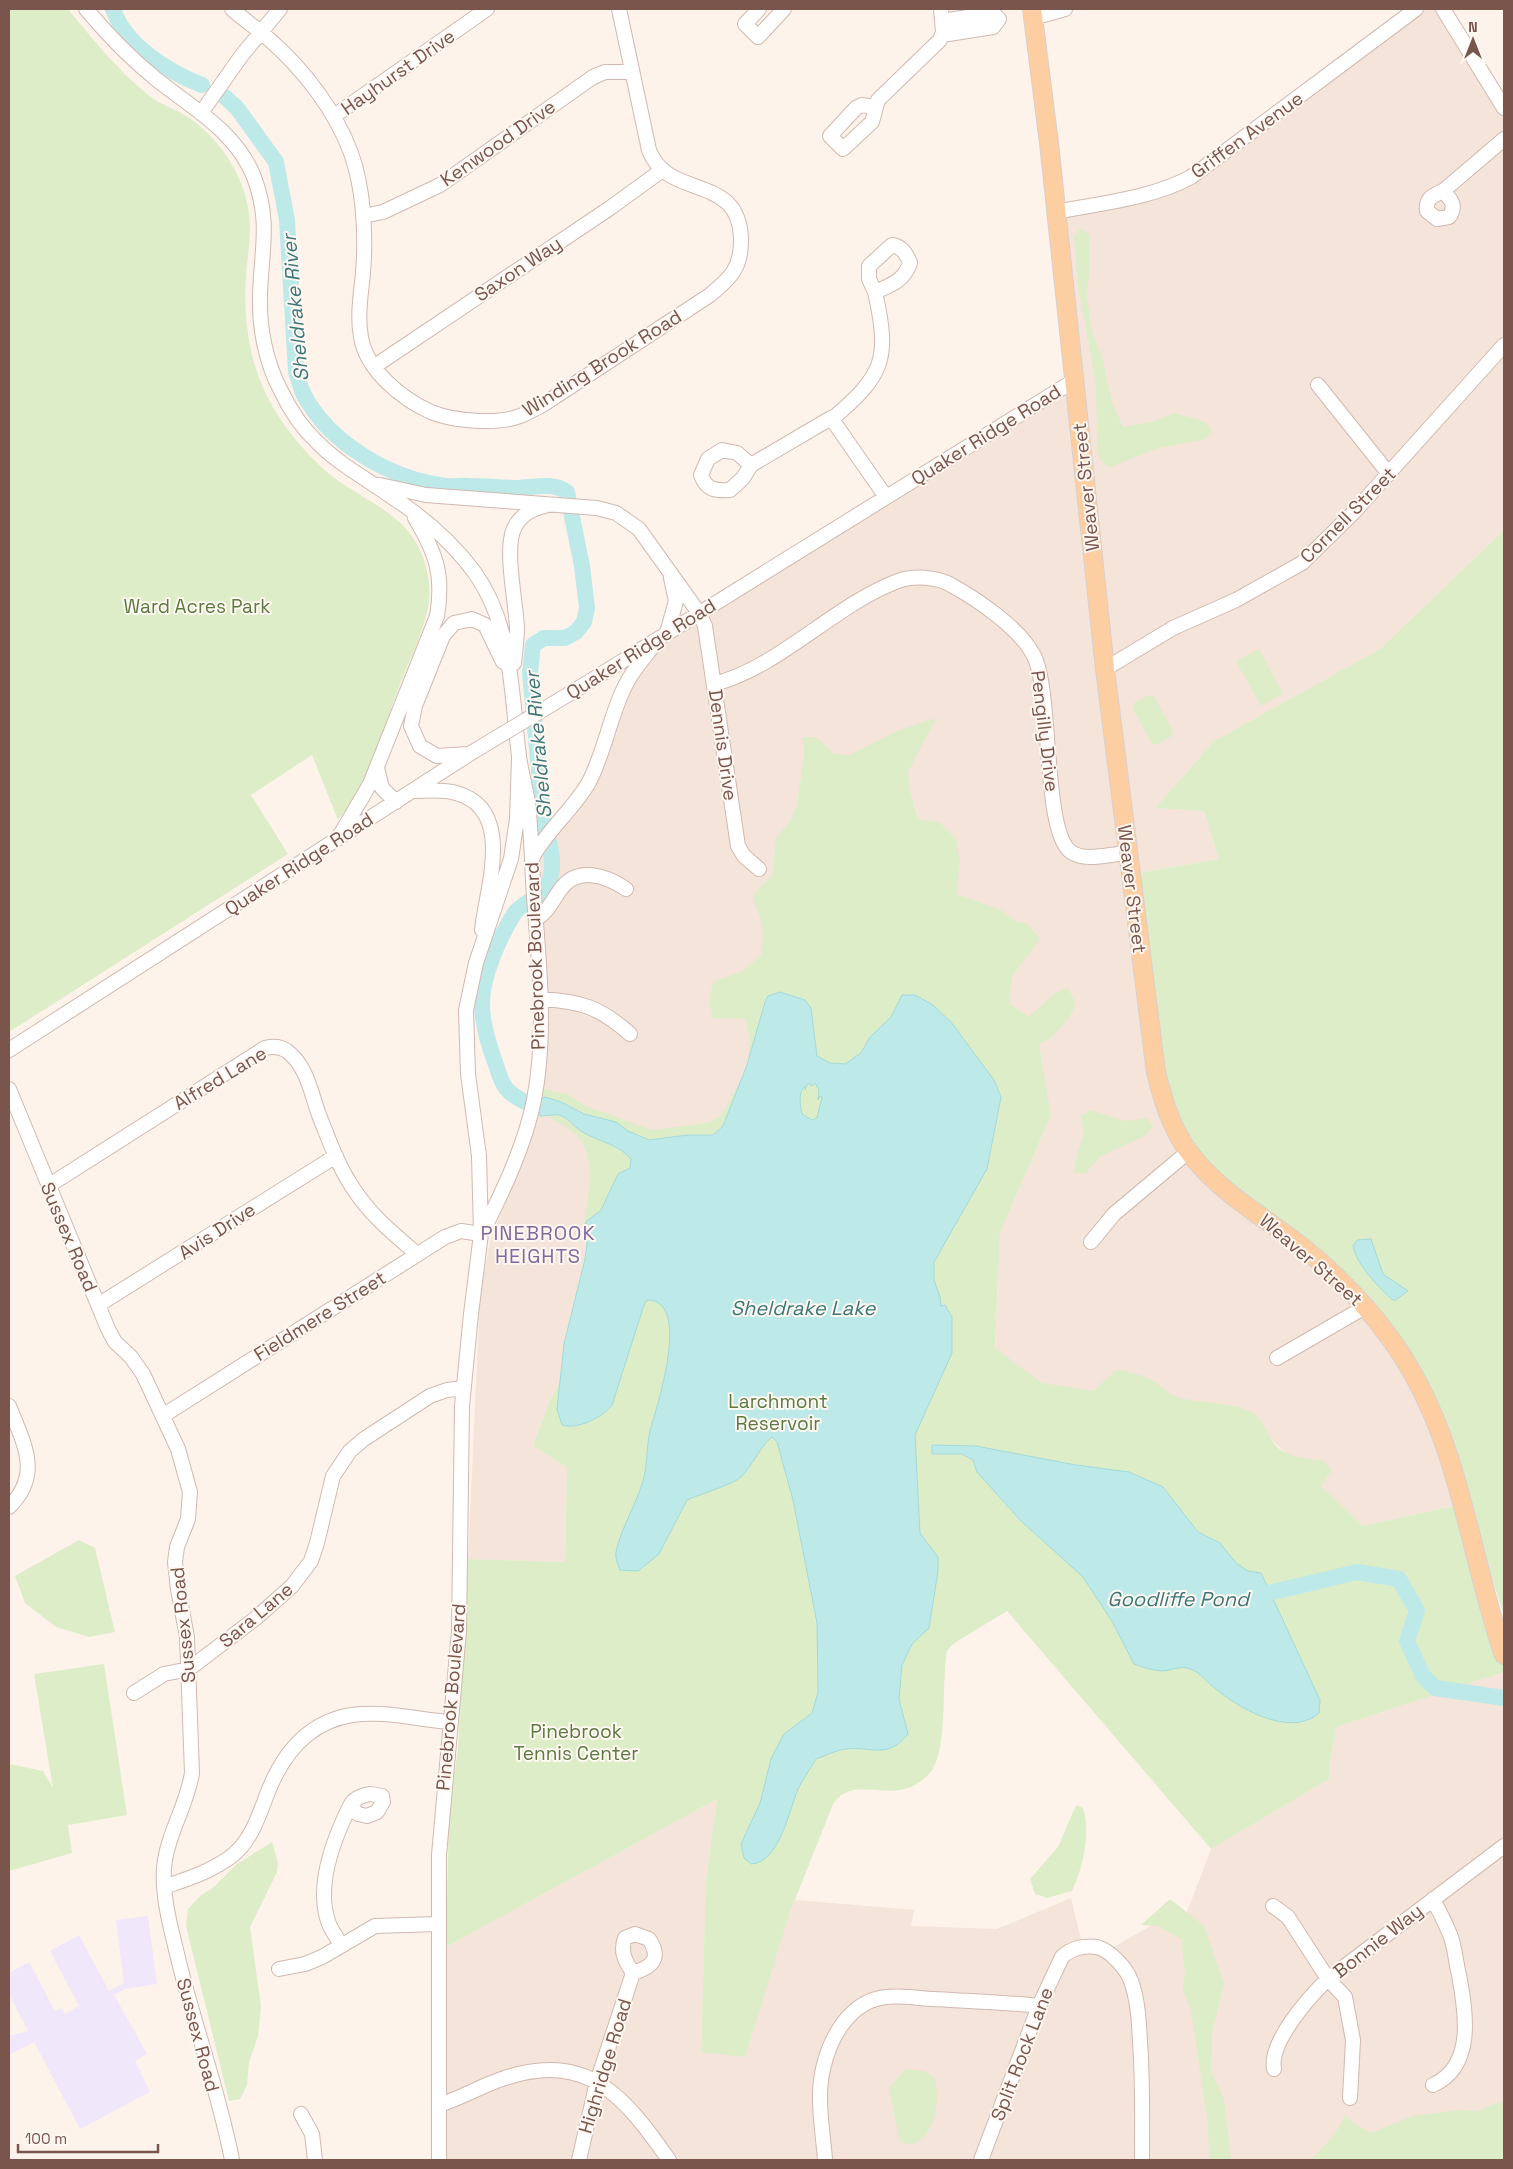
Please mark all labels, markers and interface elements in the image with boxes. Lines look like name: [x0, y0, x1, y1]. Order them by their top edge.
north arrow: [1448, 15, 1498, 65]
text: N: [1468, 18, 1478, 36]
street label: Hayhurst Drive: [336, 23, 460, 121]
street label: Griffen Avenue: [1186, 86, 1308, 184]
street label: Kenwood Drive: [435, 94, 561, 192]
water label: Sheldrake River: [275, 231, 314, 383]
street label: Saxon Way: [470, 231, 566, 307]
street label: Winding Brook Road: [518, 304, 686, 422]
street label: Quaker Ridge Road: [906, 379, 1066, 491]
street label: Weaver Street: [1067, 421, 1105, 553]
street label: Cornell Street: [1295, 462, 1401, 568]
street label: Quaker Ridge Road: [561, 593, 721, 705]
park label: Ward Acres Park: [124, 594, 270, 619]
water label: Sheldrake River: [518, 668, 557, 820]
street label: Pengilly Drive: [1025, 669, 1065, 793]
street label: Dennis Drive: [703, 688, 743, 802]
street label: Quaker Ridge Road: [220, 807, 378, 921]
street label: Weaver Street: [1112, 823, 1152, 955]
street label: Pinebrook Boulevard: [519, 862, 551, 1050]
street label: Alfred Lane: [169, 1040, 271, 1116]
street label: Sussex Road: [35, 1178, 103, 1296]
street label: Avis Drive: [174, 1197, 260, 1265]
street label: Weaver Street: [1254, 1208, 1368, 1312]
district label: PINEBROOK HEIGHTS: [480, 1220, 596, 1269]
street label: Fieldmere Street: [249, 1265, 391, 1367]
water label: Sheldrake Lake: [731, 1295, 876, 1321]
park label: Larchmont Reservoir: [728, 1389, 828, 1436]
street label: Sussex Road: [164, 1566, 202, 1684]
street label: Sara Lane: [214, 1577, 298, 1653]
water label: Goodliffe Pond: [1107, 1586, 1251, 1612]
street label: Pinebrook Boulevard: [430, 1602, 472, 1792]
park label: Pinebrook Tennis Center: [514, 1719, 639, 1766]
street label: Bonnie Way: [1328, 1898, 1428, 1984]
street label: Sussex Road: [171, 1975, 225, 2095]
street label: Split Rock Lane: [985, 1984, 1059, 2124]
street label: Highridge Road: [573, 1995, 637, 2137]
scale bar: [18, 2122, 158, 2154]
text: 100 m: [25, 2129, 67, 2148]

